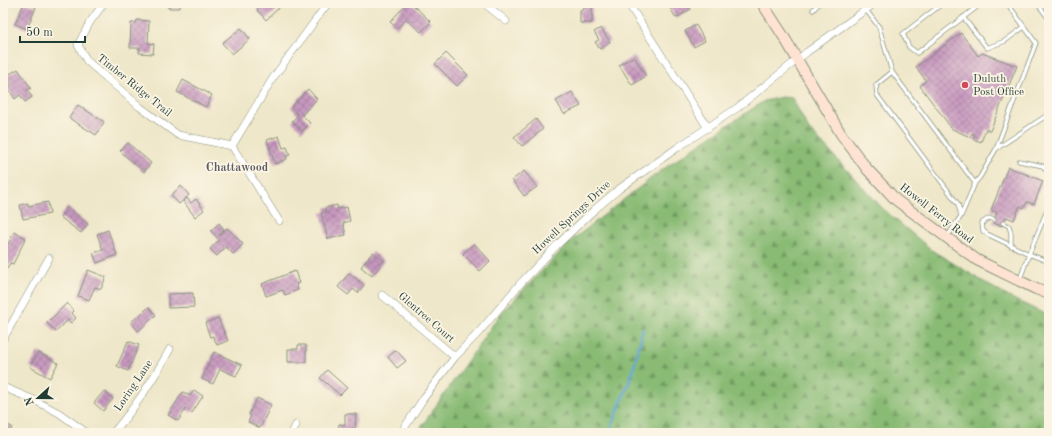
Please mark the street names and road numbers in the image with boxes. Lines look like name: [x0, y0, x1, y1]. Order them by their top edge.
street label: Timber Ridge Trail: [95, 53, 173, 119]
street label: Howell Springs Drive: [531, 179, 613, 257]
street label: Howell Ferry Road: [897, 182, 975, 246]
street label: Glentree Court: [396, 291, 456, 345]
street label: Loring Lane: [113, 358, 155, 414]

